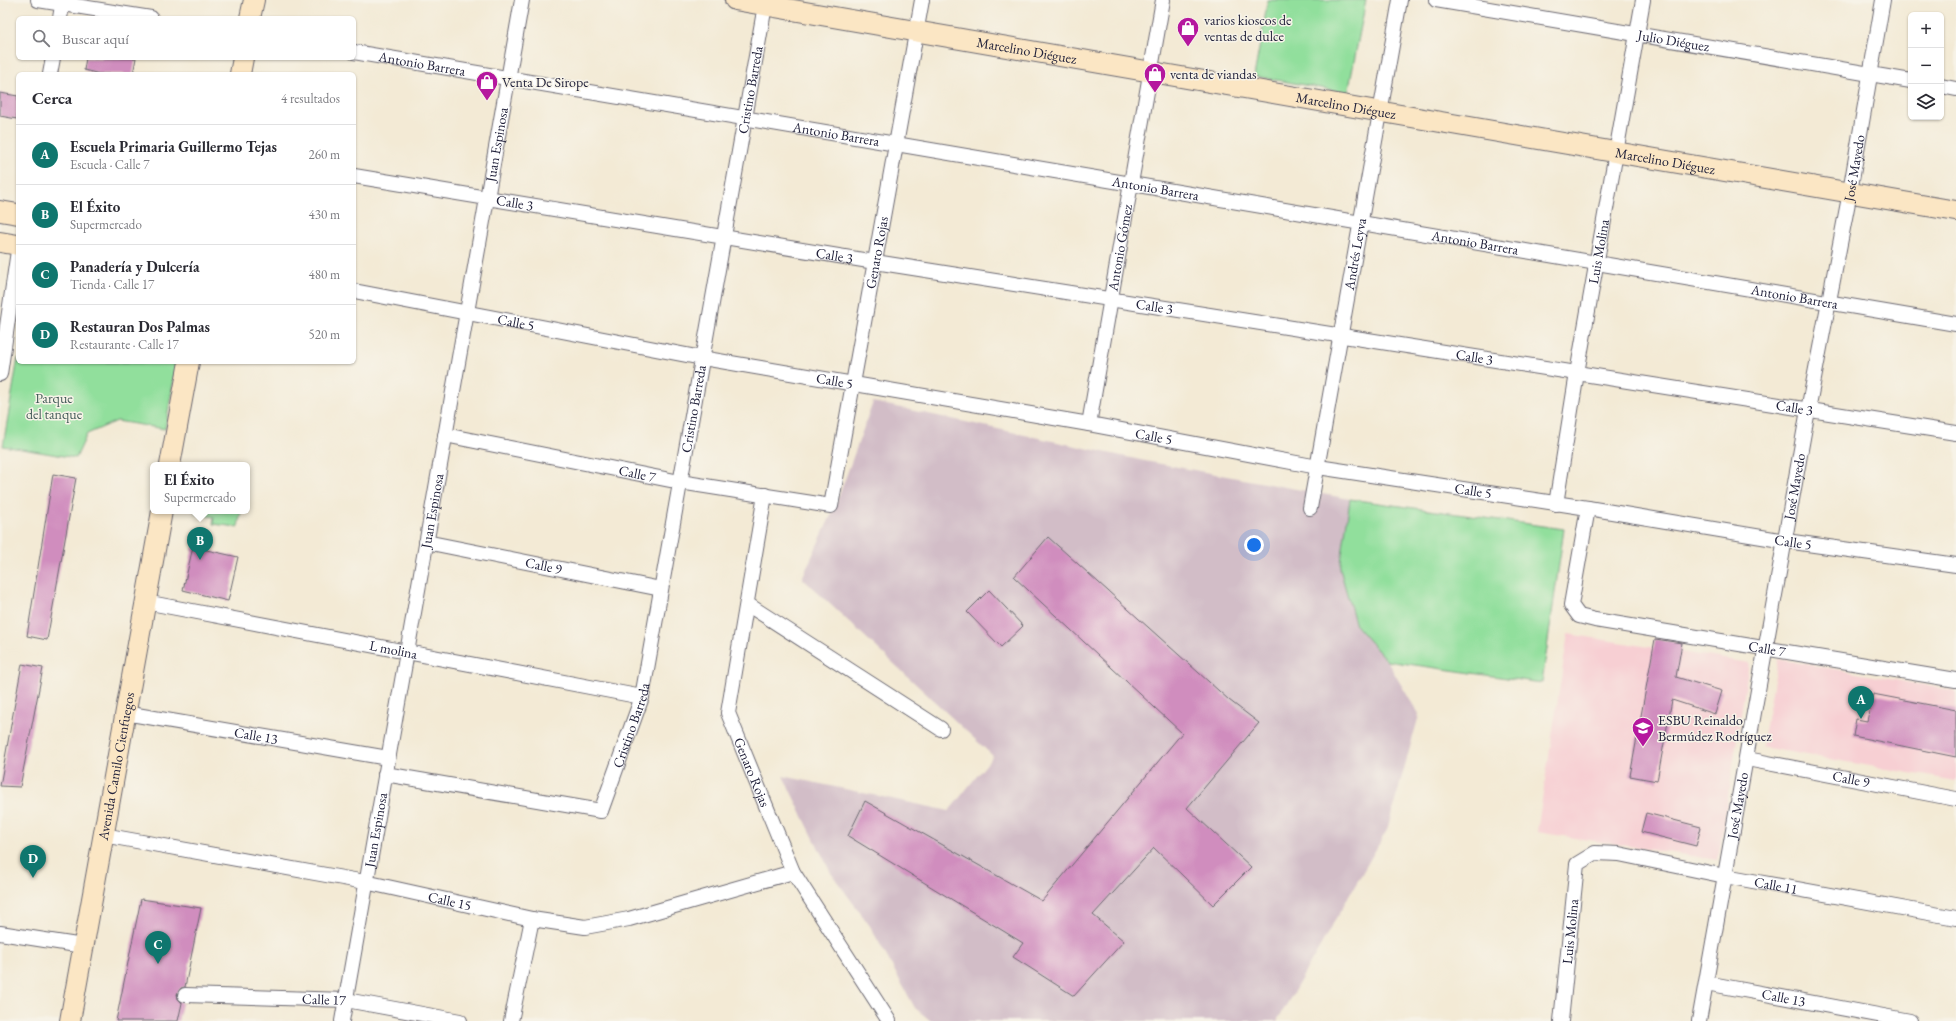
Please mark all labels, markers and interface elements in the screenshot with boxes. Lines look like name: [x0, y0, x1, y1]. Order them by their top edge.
place label: varios kioscos de ventas de dulce: [1204, 11, 1292, 45]
map controls: [1908, 12, 1944, 120]
button: +: [1908, 12, 1944, 48]
shop icon: varios kioscos de ventas de dulce: [1175, 15, 1201, 48]
search box: [16, 16, 356, 60]
street label: Julio Diéguez: [1635, 25, 1711, 56]
icon: search: [30, 27, 52, 49]
text: Buscar aquí: [62, 29, 129, 48]
street label: Marcelino Diéguez: [975, 33, 1079, 68]
street label: Cristino Barreda: [733, 44, 767, 135]
street label: Antonio Barrera: [376, 47, 467, 80]
button: −: [1908, 48, 1944, 84]
shop icon: venta de viandas: [1142, 61, 1168, 94]
place label: venta de viandas: [1170, 65, 1257, 83]
shop icon: Venta De Sirope: [474, 69, 500, 102]
place label: Venta De Sirope: [502, 73, 589, 91]
button: layers: [1908, 84, 1944, 120]
text: Cerca: [32, 87, 72, 109]
street label: Marcelino Diéguez: [1295, 88, 1398, 123]
text: 4 resultados: [281, 90, 340, 107]
street label: Juan Espinosa: [481, 105, 512, 184]
street label: Antonio Barrera: [790, 117, 881, 150]
street label: José Mayedo: [1839, 133, 1869, 204]
text: Escuela Primaria Guillermo Tejas: [70, 137, 277, 156]
street label: Marcelino Diéguez: [1614, 143, 1717, 178]
text: A: [40, 146, 50, 163]
text: 260 m: [309, 146, 340, 163]
text: Escuela · Calle 7: [70, 156, 149, 173]
street label: Antonio Barrera: [1110, 172, 1201, 204]
street label: Calle 3: [495, 191, 535, 215]
text: El Éxito: [70, 197, 120, 216]
street label: Antonio Gómez: [1103, 202, 1136, 293]
text: B: [41, 206, 49, 223]
text: 430 m: [309, 206, 340, 223]
street label: Genaro Rojas: [861, 214, 892, 290]
text: Supermercado: [70, 216, 142, 233]
street label: Andrés Leyva: [1340, 216, 1370, 292]
street label: Luis Molina: [1584, 217, 1613, 285]
street label: Antonio Barrera: [1429, 226, 1520, 259]
street label: Calle 3: [815, 243, 855, 267]
text: Panadería y Dulcería: [70, 257, 200, 276]
text: C: [40, 266, 50, 283]
text: 480 m: [309, 266, 340, 283]
text: Tienda · Calle 17: [70, 276, 154, 293]
street label: Antonio Barrera: [1749, 280, 1840, 313]
street label: Calle 3: [1135, 294, 1175, 318]
street label: Calle 5: [496, 310, 536, 335]
text: Restauran Dos Palmas: [70, 317, 210, 336]
text: D: [40, 326, 50, 343]
text: 520 m: [309, 326, 340, 343]
text: Restaurante · Calle 17: [70, 336, 179, 353]
street label: Calle 3: [1455, 345, 1495, 369]
street label: Cristino Barreda: [677, 363, 710, 454]
street label: Calle 5: [815, 369, 855, 393]
park label: Parque del tanque: [26, 389, 83, 423]
street label: Calle 3: [1775, 396, 1815, 419]
street label: Calle 5: [1134, 424, 1174, 448]
street label: José Mayedo: [1779, 452, 1809, 522]
street label: Calle 7: [617, 461, 658, 486]
popup: [150, 462, 250, 514]
text: El Éxito: [164, 470, 214, 489]
street label: Juan Espinosa: [416, 472, 447, 551]
street label: Calle 5: [1453, 479, 1493, 502]
text: Supermercado: [164, 489, 236, 506]
pin: B: [187, 527, 213, 560]
street label: Calle 5: [1773, 530, 1813, 554]
your location: [1244, 535, 1264, 555]
street label: Calle 9: [524, 553, 564, 578]
street label: L molina: [368, 636, 419, 663]
street label: Calle 7: [1747, 637, 1787, 661]
street label: Cristino Barreda: [608, 681, 653, 770]
pin: A: [1848, 686, 1874, 719]
street label: Avenida Camilo Cienfuegos: [94, 690, 138, 843]
place label: ESBU Reinaldo Bermúdez Rodríguez: [1658, 711, 1772, 745]
school or university icon: ESBU Reinaldo Bermúdez Rodríguez: [1630, 715, 1656, 748]
street label: Calle 13: [233, 723, 280, 748]
street label: Genaro Rojas: [730, 735, 775, 810]
street label: Calle 9: [1831, 767, 1871, 791]
street label: José Mayedo: [1723, 771, 1752, 841]
street label: Juan Espinosa: [360, 791, 391, 870]
pin: D: [20, 845, 46, 878]
street label: Calle 11: [1753, 872, 1799, 898]
street label: Calle 15: [426, 887, 473, 914]
street label: Luis Molina: [1558, 898, 1582, 965]
pin: C: [145, 931, 171, 964]
street label: Calle 13: [1760, 985, 1807, 1010]
street label: Calle 17: [302, 990, 346, 1009]

